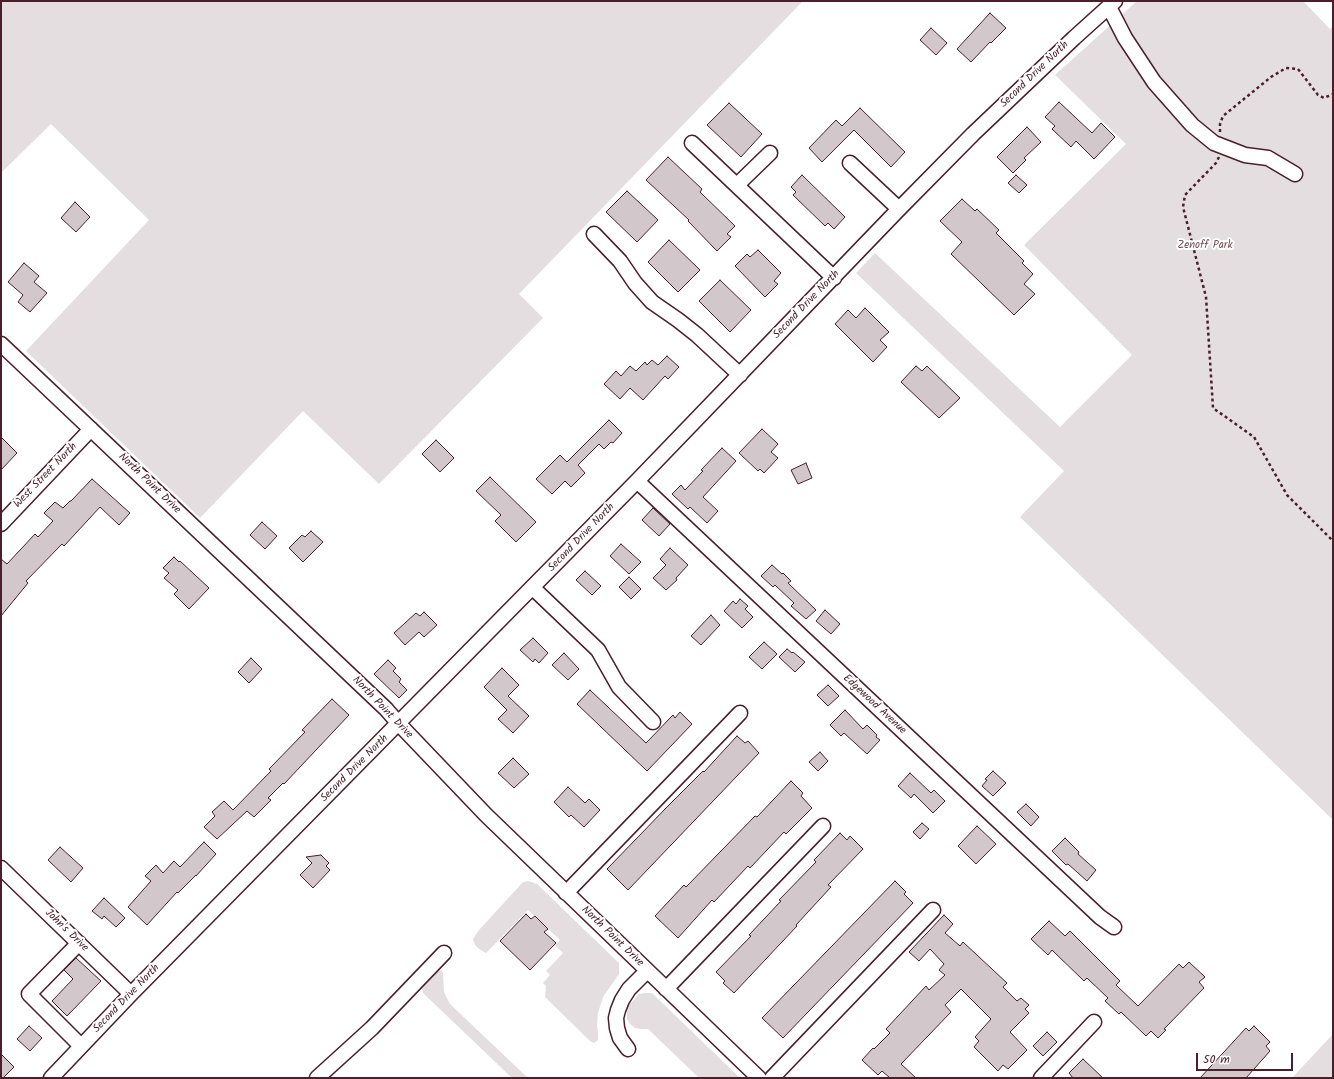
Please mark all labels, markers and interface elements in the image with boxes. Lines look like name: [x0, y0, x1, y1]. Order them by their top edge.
street label: Second Drive North: [998, 39, 1072, 111]
park label: Zenoff Park: [1177, 239, 1233, 253]
street label: Second Drive North: [771, 268, 843, 342]
street label: West Street North: [12, 441, 80, 511]
street label: North Point Drive: [115, 451, 183, 517]
street label: Second Drive North: [546, 501, 618, 575]
street label: Edgewood Avenue: [840, 672, 908, 738]
street label: North Point Drive: [349, 674, 415, 742]
street label: Second Drive North: [319, 733, 391, 805]
street label: North Point Drive: [578, 904, 646, 970]
street label: John's Drive: [41, 907, 91, 955]
street label: Second Drive North: [91, 962, 163, 1036]
scale bar: [1198, 1045, 1295, 1071]
text: 50 m: [1203, 1050, 1230, 1069]

